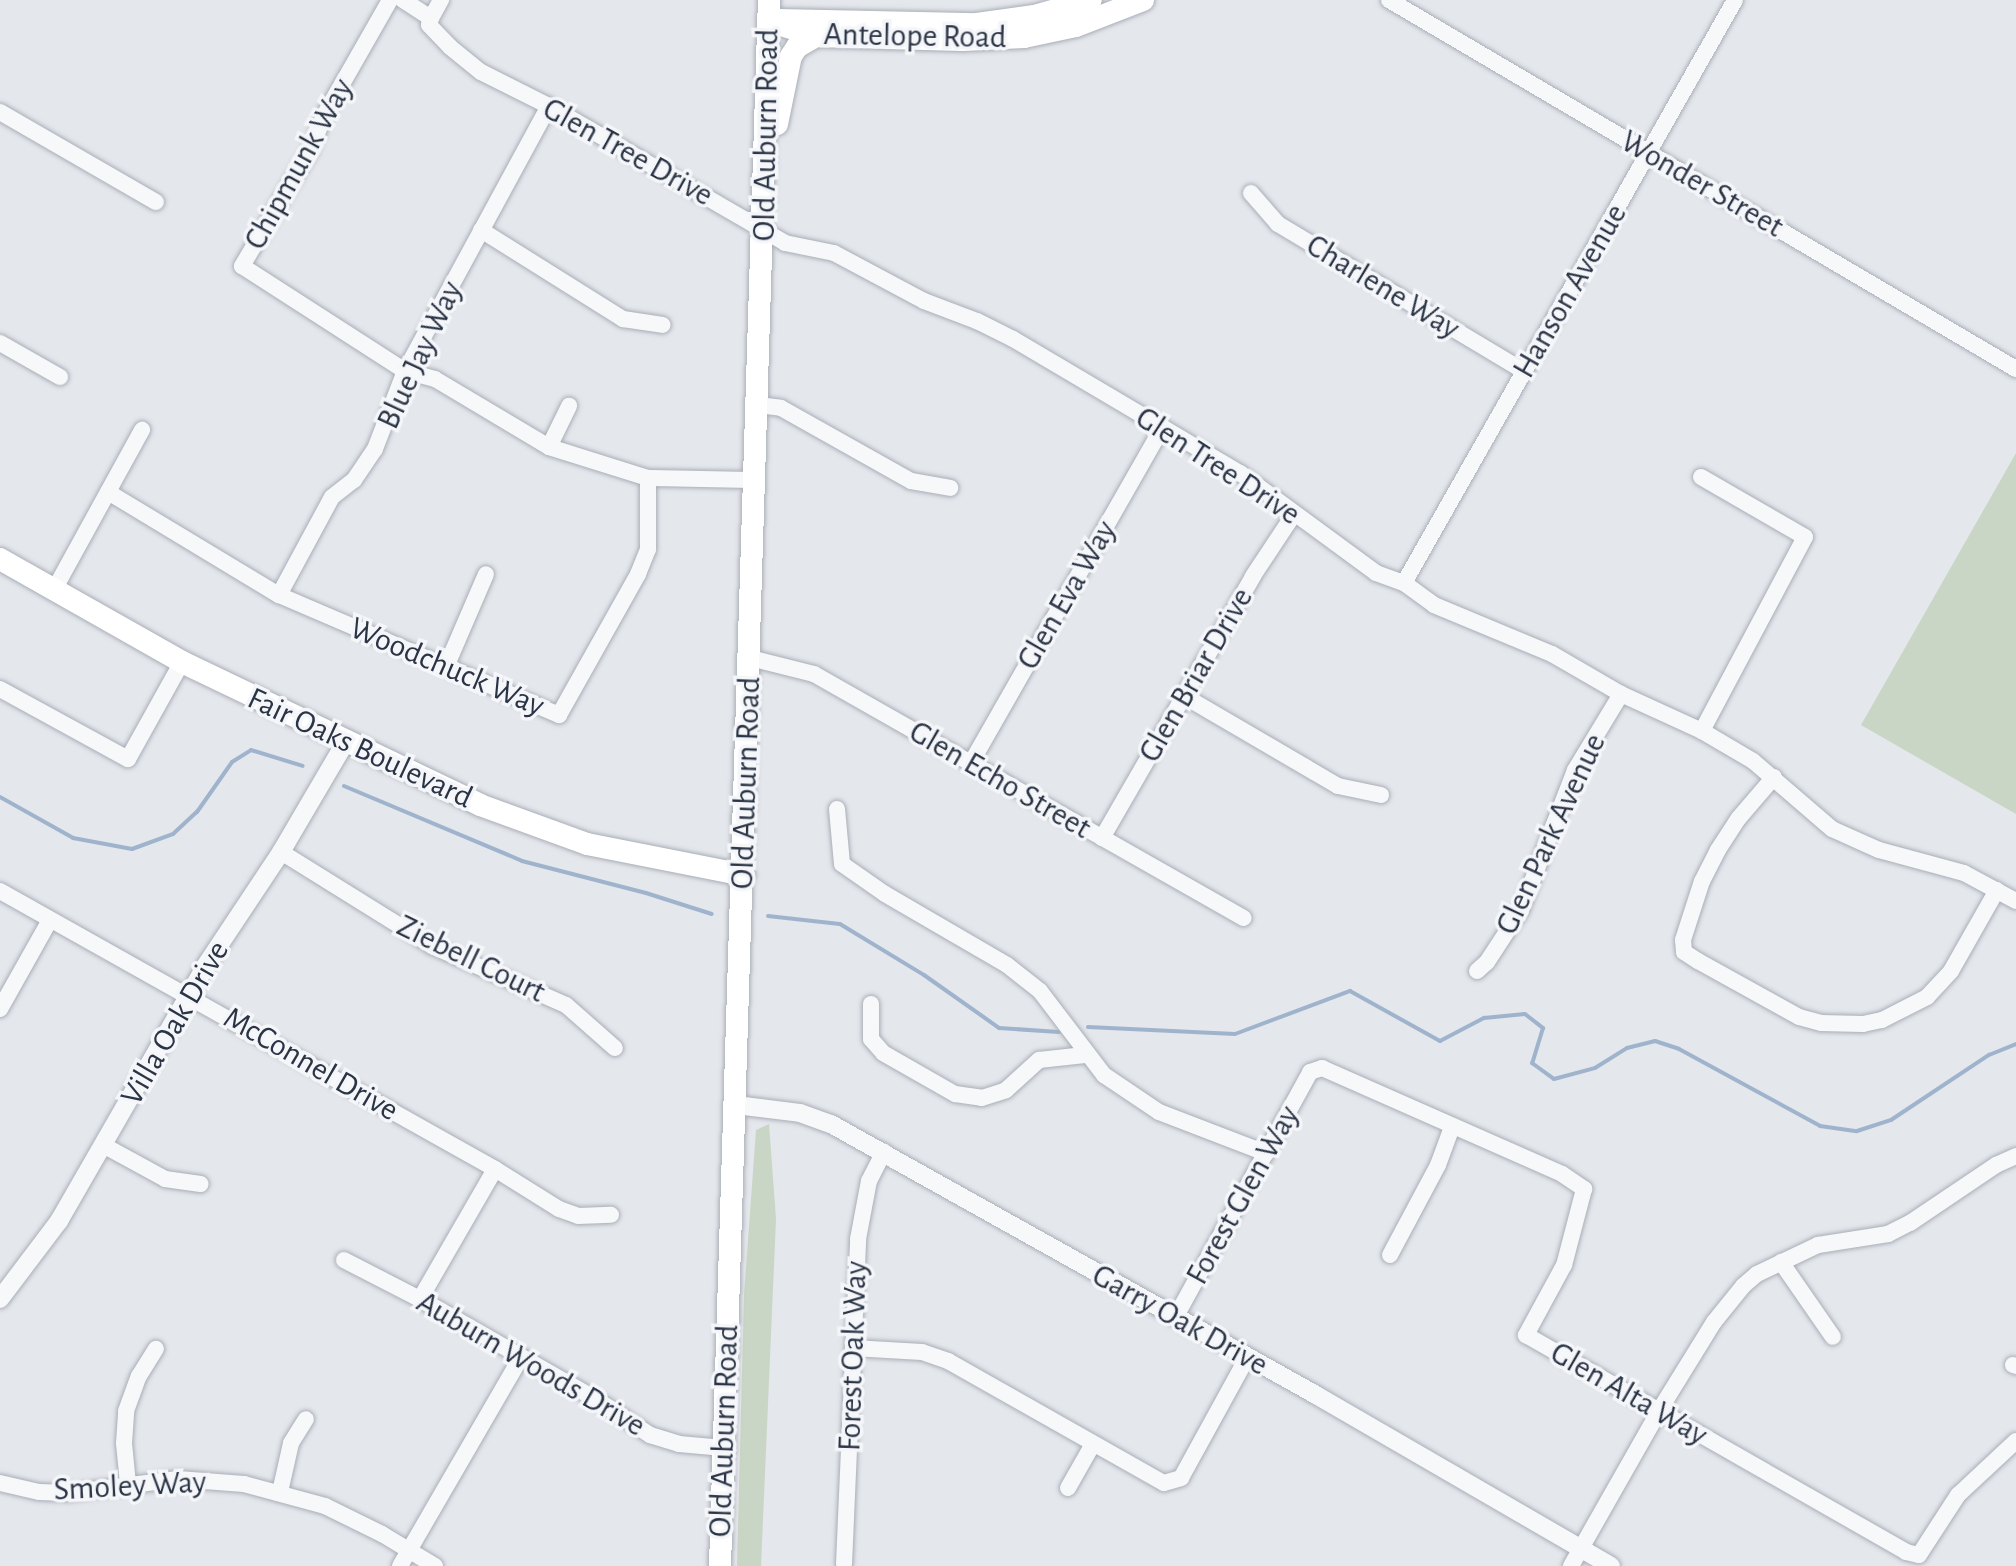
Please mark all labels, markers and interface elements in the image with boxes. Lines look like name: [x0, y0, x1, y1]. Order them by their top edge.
street label: Antelope Road: [823, 15, 1007, 57]
street label: Old Auburn Road: [745, 28, 787, 242]
street label: Chipmunk Way: [236, 72, 362, 256]
street label: Glen Tree Drive: [536, 89, 720, 215]
street label: Wonder Street: [1614, 122, 1790, 246]
street label: Hanson Avenue: [1505, 197, 1635, 385]
street label: Charlene Way: [1299, 226, 1467, 348]
street label: Blue Jay Way: [369, 275, 471, 435]
street label: Glen Tree Drive: [1128, 399, 1308, 533]
street label: Glen Eva Way: [1009, 514, 1125, 676]
street label: Glen Briar Drive: [1131, 581, 1261, 769]
street label: Woodchuck Way: [344, 609, 550, 725]
street label: Old Auburn Road: [723, 676, 769, 890]
street label: Fair Oaks Boulevard: [241, 679, 479, 817]
street label: Glen Echo Street: [902, 713, 1098, 847]
street label: Glen Park Avenue: [1488, 727, 1614, 941]
street label: Ziebell Court: [391, 907, 551, 1011]
street label: Villa Oak Drive: [113, 934, 237, 1112]
street label: McConnel Drive: [217, 998, 405, 1130]
street label: Forest Glen Way: [1178, 1099, 1308, 1291]
street label: Garry Oak Drive: [1085, 1256, 1275, 1384]
street label: Forest Oak Way: [830, 1260, 876, 1452]
street label: Auburn Woods Drive: [410, 1283, 652, 1445]
street label: Old Auburn Road: [701, 1324, 747, 1538]
street label: Glen Alta Way: [1544, 1334, 1714, 1454]
street label: Smoley Way: [53, 1463, 207, 1509]

